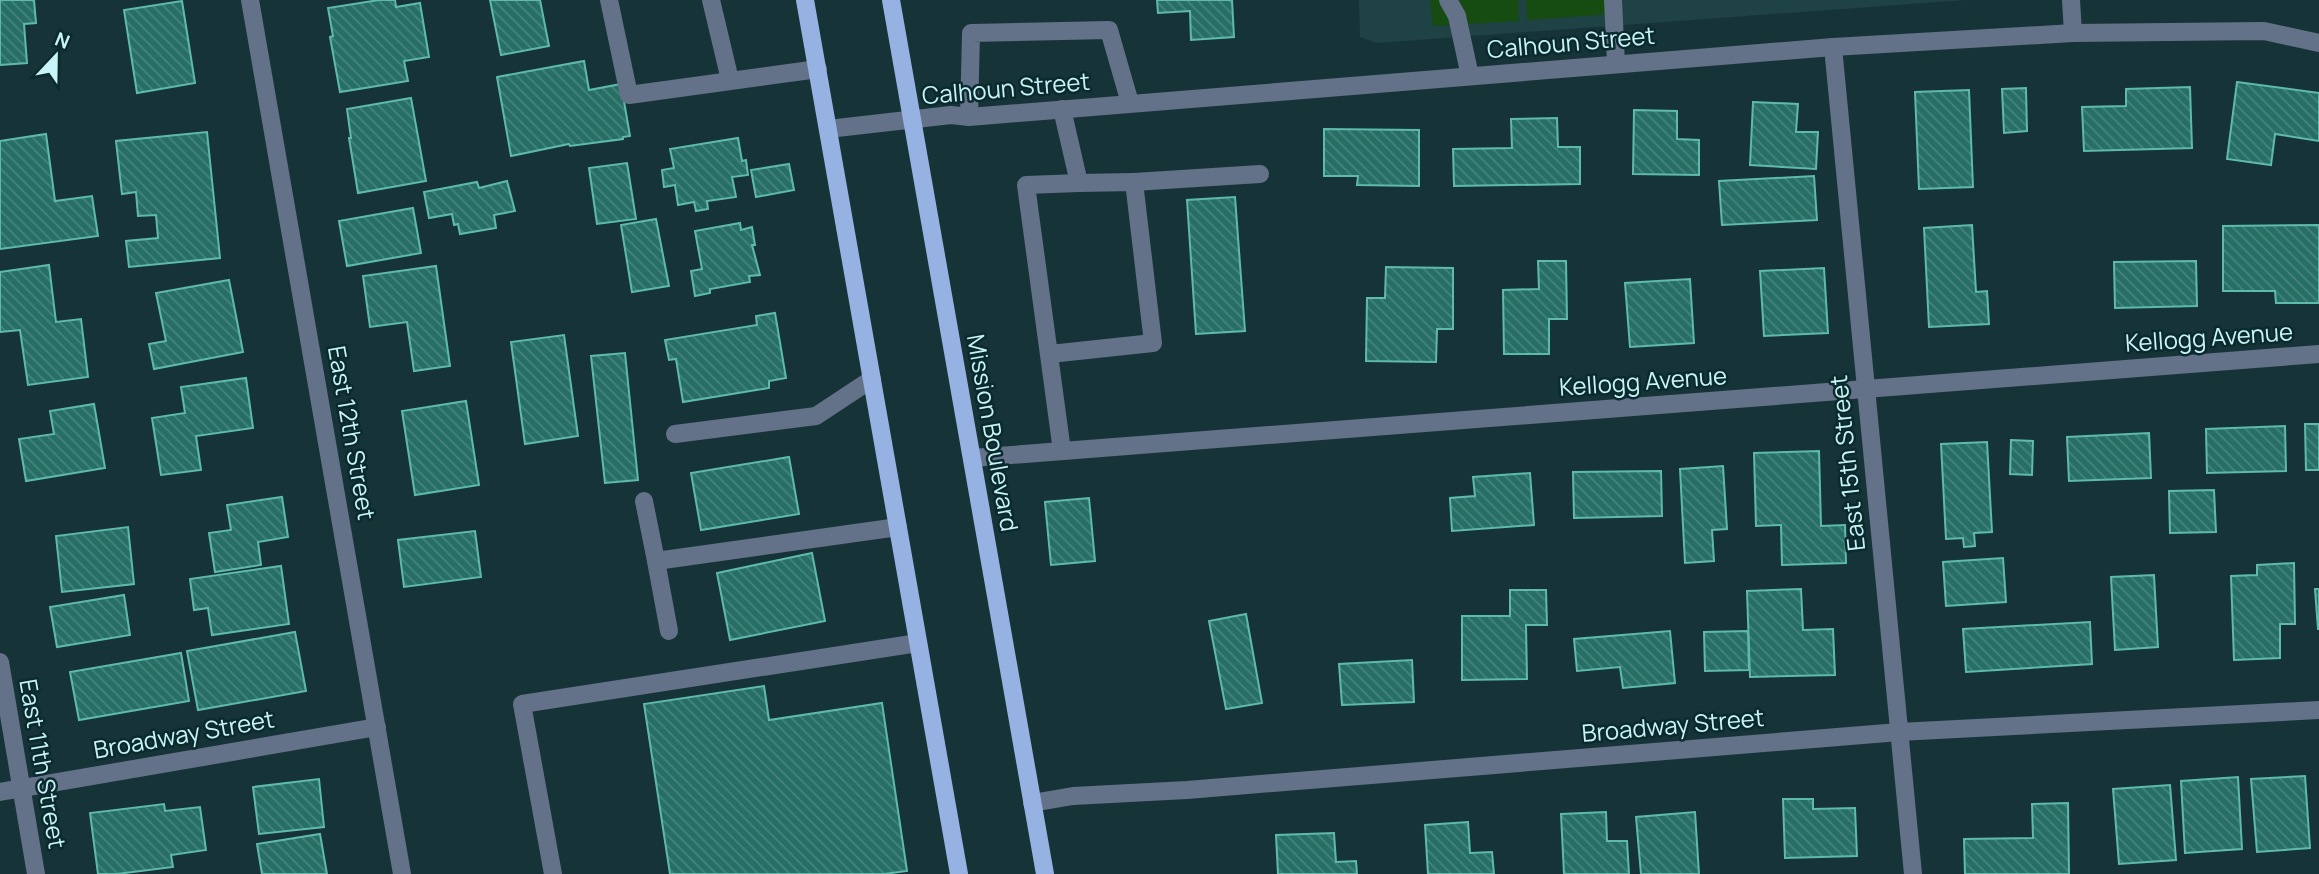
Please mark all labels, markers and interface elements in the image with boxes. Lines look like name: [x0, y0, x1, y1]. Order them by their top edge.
street label: Calhoun Street: [1486, 18, 1656, 65]
north arrow: [21, 21, 91, 91]
text: N: [51, 26, 74, 55]
street label: Calhoun Street: [921, 64, 1091, 111]
street label: Kellogg Avenue: [2124, 314, 2294, 359]
street label: Mission Boulevard: [960, 332, 1027, 534]
street label: East 12th Street: [321, 343, 384, 522]
street label: Kellogg Avenue: [1558, 358, 1728, 403]
street label: East 15th Street: [1821, 374, 1872, 553]
street label: East 11th Street: [12, 676, 75, 851]
street label: Broadway Street: [1580, 700, 1766, 749]
street label: Broadway Street: [91, 701, 277, 766]

